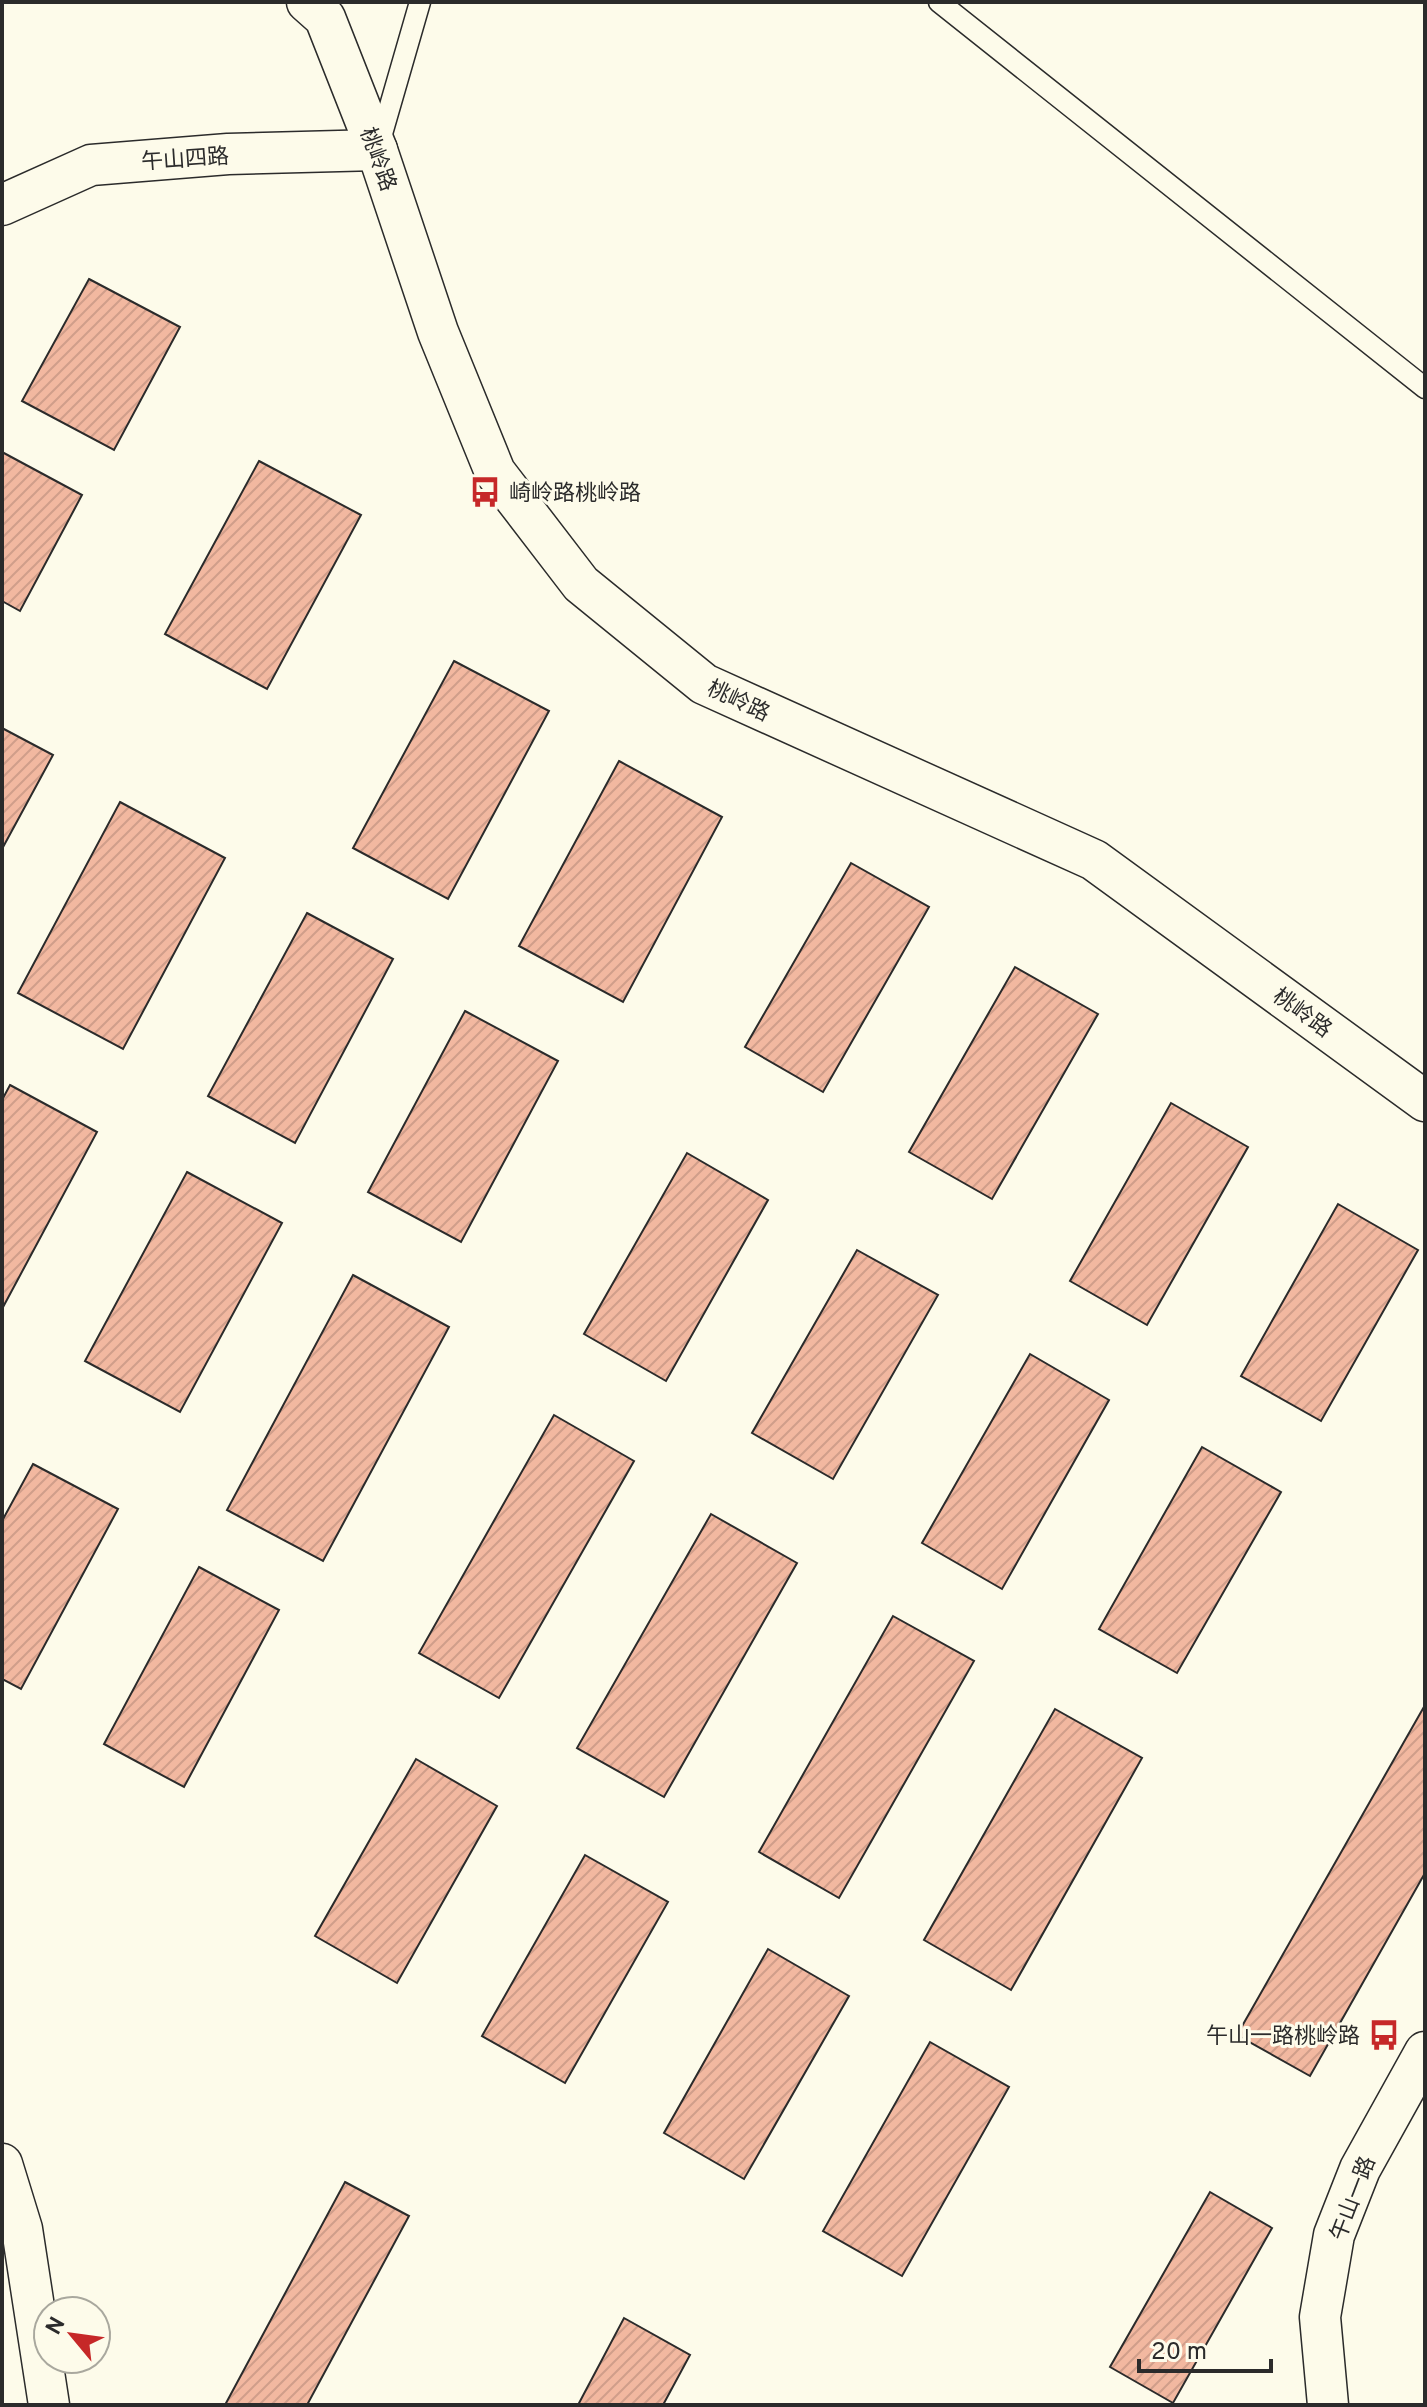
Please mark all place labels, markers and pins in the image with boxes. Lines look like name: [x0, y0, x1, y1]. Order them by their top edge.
bus stop icon: 崎岭路桃岭路: [468, 475, 502, 509]
place label: 崎岭路桃岭路: [509, 481, 641, 508]
bus stop icon: 午山一路桃岭路: [1367, 2018, 1401, 2052]
place label: 午山一路桃岭路: [1206, 2024, 1360, 2051]

